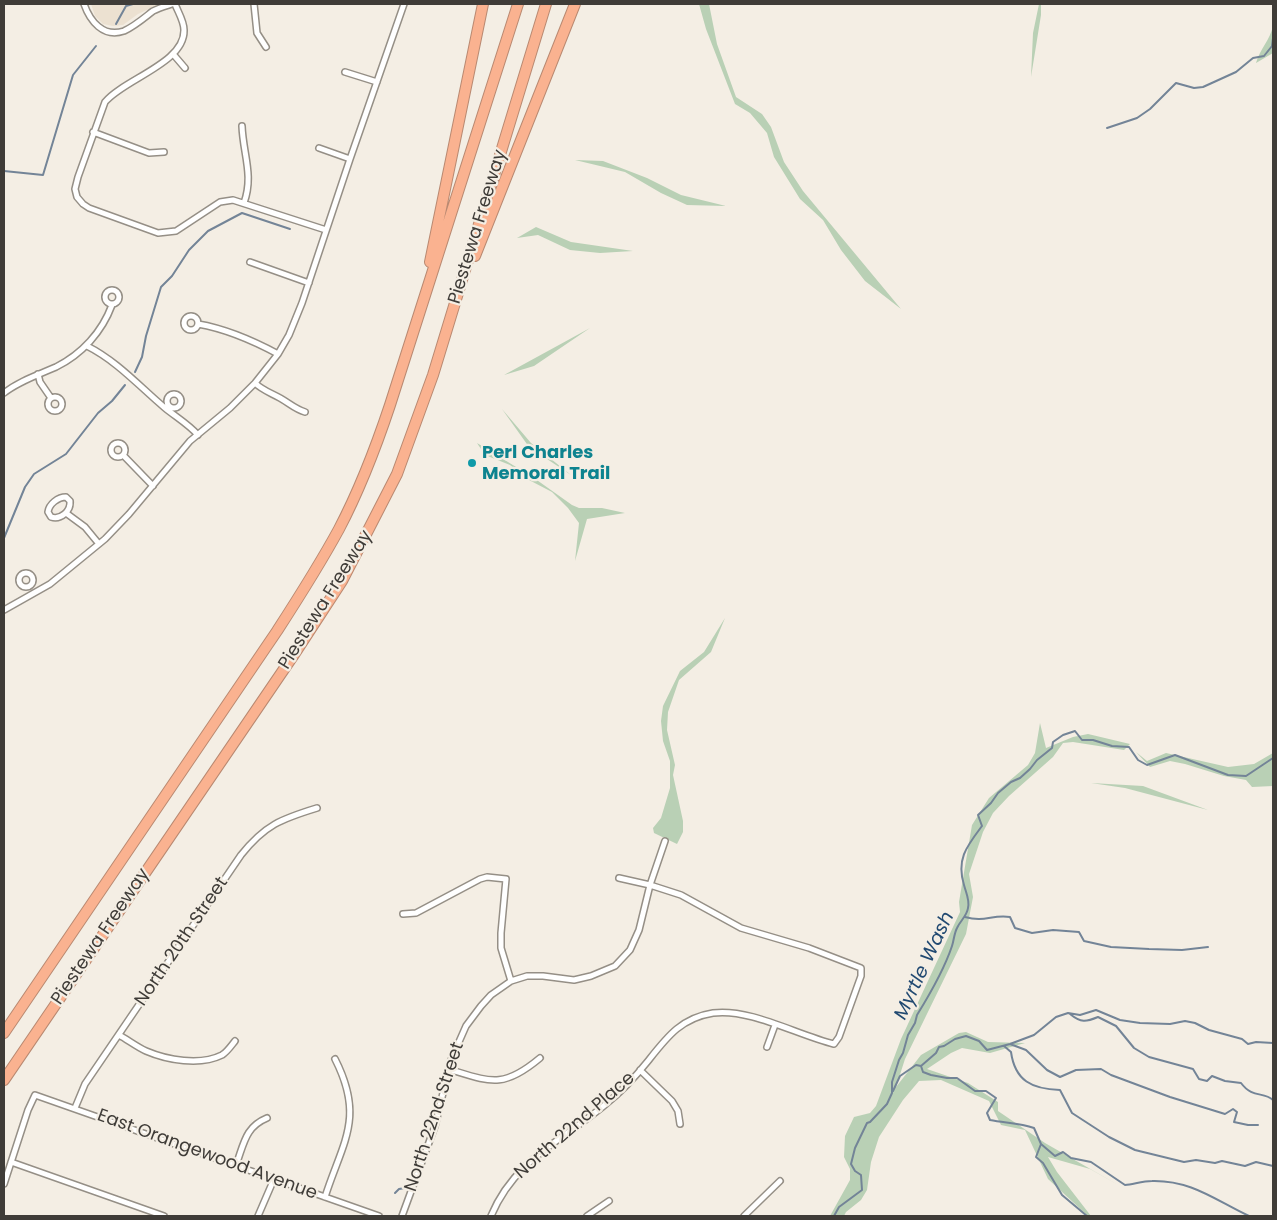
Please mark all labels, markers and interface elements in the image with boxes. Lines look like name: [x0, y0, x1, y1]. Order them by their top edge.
street label: Piestewa Freeway: [444, 147, 512, 307]
place label: Perl Charles Memoral Trail: [482, 442, 610, 484]
marker: Perl Charles Memoral Trail: [466, 457, 478, 469]
street label: Piestewa Freeway: [274, 526, 378, 674]
street label: Piestewa Freeway: [47, 865, 155, 1009]
street label: North 20th Street: [131, 873, 233, 1011]
water label: Myrtle Wash: [890, 908, 960, 1024]
street label: North 22nd Street: [401, 1040, 469, 1194]
street label: North 22nd Place: [511, 1068, 639, 1184]
street label: East Orangewood Avenue: [94, 1105, 320, 1205]

